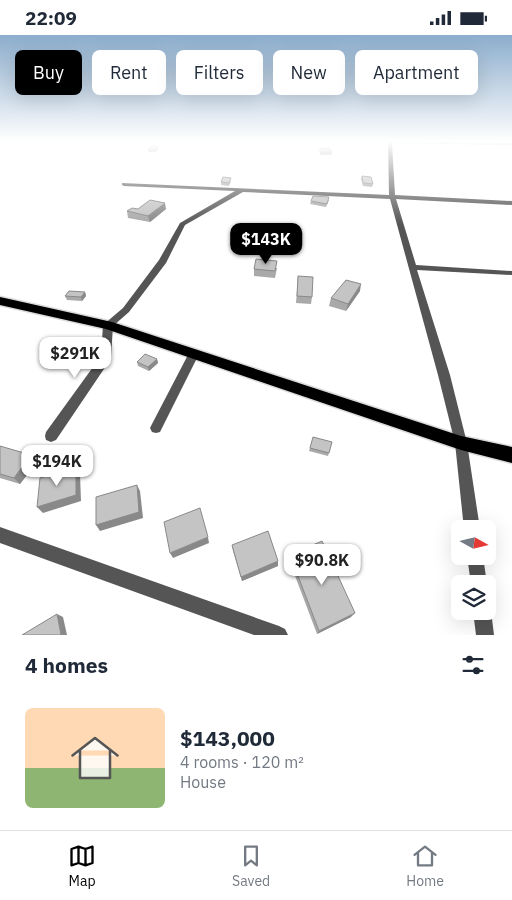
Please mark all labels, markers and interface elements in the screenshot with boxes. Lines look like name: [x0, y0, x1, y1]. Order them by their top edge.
text: 22:09: [25, 6, 77, 30]
chip: Buy: [15, 50, 82, 95]
chip: Rent: [92, 50, 166, 95]
chip: Filters: [176, 50, 263, 95]
chip: New: [273, 50, 345, 95]
chip: Apartment: [355, 50, 478, 95]
pin: $143K: [231, 223, 301, 265]
text: $143K: [241, 229, 291, 249]
pin: $291K: [40, 337, 110, 379]
text: $291K: [50, 343, 100, 363]
pin: $194K: [22, 445, 92, 487]
text: $194K: [32, 451, 82, 471]
north arrow: [451, 520, 496, 565]
map controls: [451, 520, 496, 620]
pin: $90.8K: [281, 543, 363, 586]
text: $90.8K: [295, 550, 349, 570]
button: layers: [451, 575, 496, 620]
text: 4 homes: [25, 651, 108, 679]
icon: filters: [459, 651, 487, 679]
text: $143,000: [180, 724, 275, 752]
icon: home: [65, 728, 125, 788]
text: 4 rooms · 120 m²: [180, 752, 304, 772]
text: House: [180, 772, 226, 792]
tab: Map: [68, 842, 96, 890]
tab: Saved: [232, 842, 270, 890]
tab: Home: [406, 842, 444, 890]

